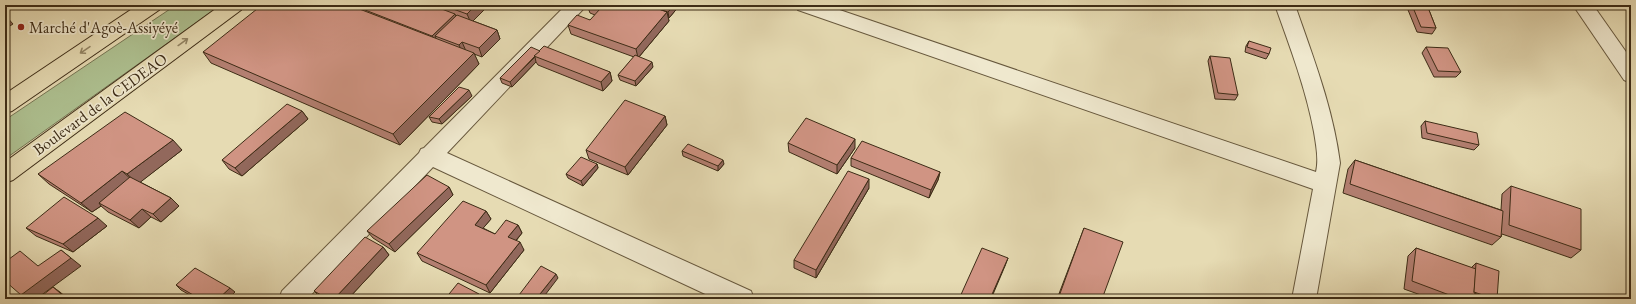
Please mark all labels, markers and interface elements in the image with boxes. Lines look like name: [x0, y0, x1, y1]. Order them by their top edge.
place label: Marché d'Agoè-Assiyéyé: [29, 17, 178, 38]
marker: Marché d'Agoè-Assiyéyé: [16, 22, 26, 32]
one-way arrow: [177, 38, 188, 47]
one-way arrow: [79, 47, 91, 55]
street label: Boulevard de la CEDEAO: [29, 48, 171, 160]

